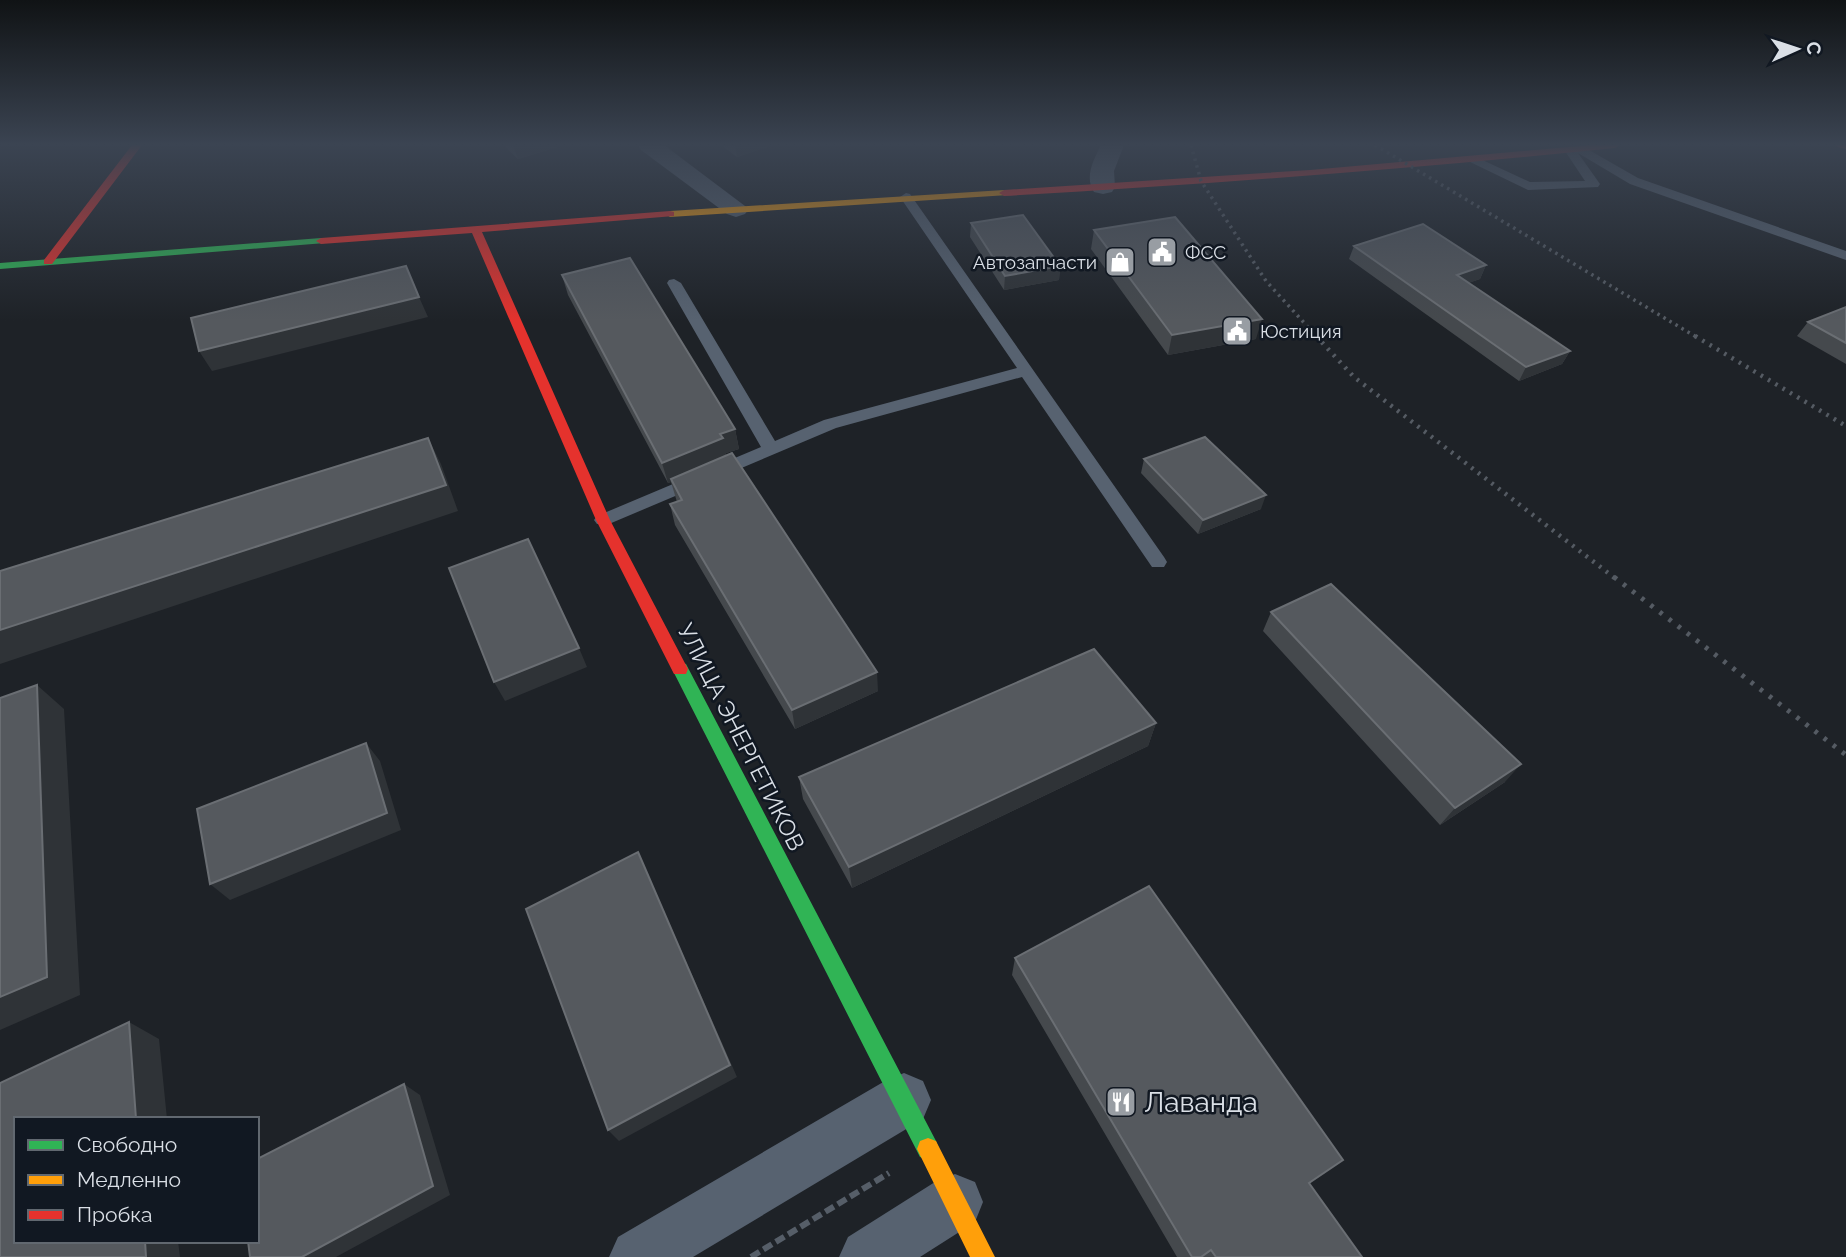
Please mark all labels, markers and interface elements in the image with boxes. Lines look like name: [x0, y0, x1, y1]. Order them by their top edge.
north arrow: [1762, 14, 1832, 84]
text: С: [1803, 41, 1825, 55]
public building icon: ФСС: [1145, 235, 1179, 269]
place label: ФСС: [1185, 241, 1226, 263]
shop icon: Автозапчасти: [1103, 245, 1137, 279]
place label: Автозапчасти: [973, 251, 1097, 273]
public building icon: Юстиция: [1220, 314, 1254, 348]
place label: Юстиция: [1260, 320, 1342, 342]
street label: УЛИЦА ЭНЕРГЕТИКОВ: [672, 619, 811, 855]
restaurant icon: Лаванда: [1104, 1085, 1138, 1119]
place label: Лаванда: [1144, 1086, 1258, 1119]
legend: [14, 1117, 259, 1243]
text: Свободно: [77, 1132, 177, 1157]
text: Медленно: [77, 1167, 181, 1192]
text: Пробка: [77, 1202, 153, 1227]

